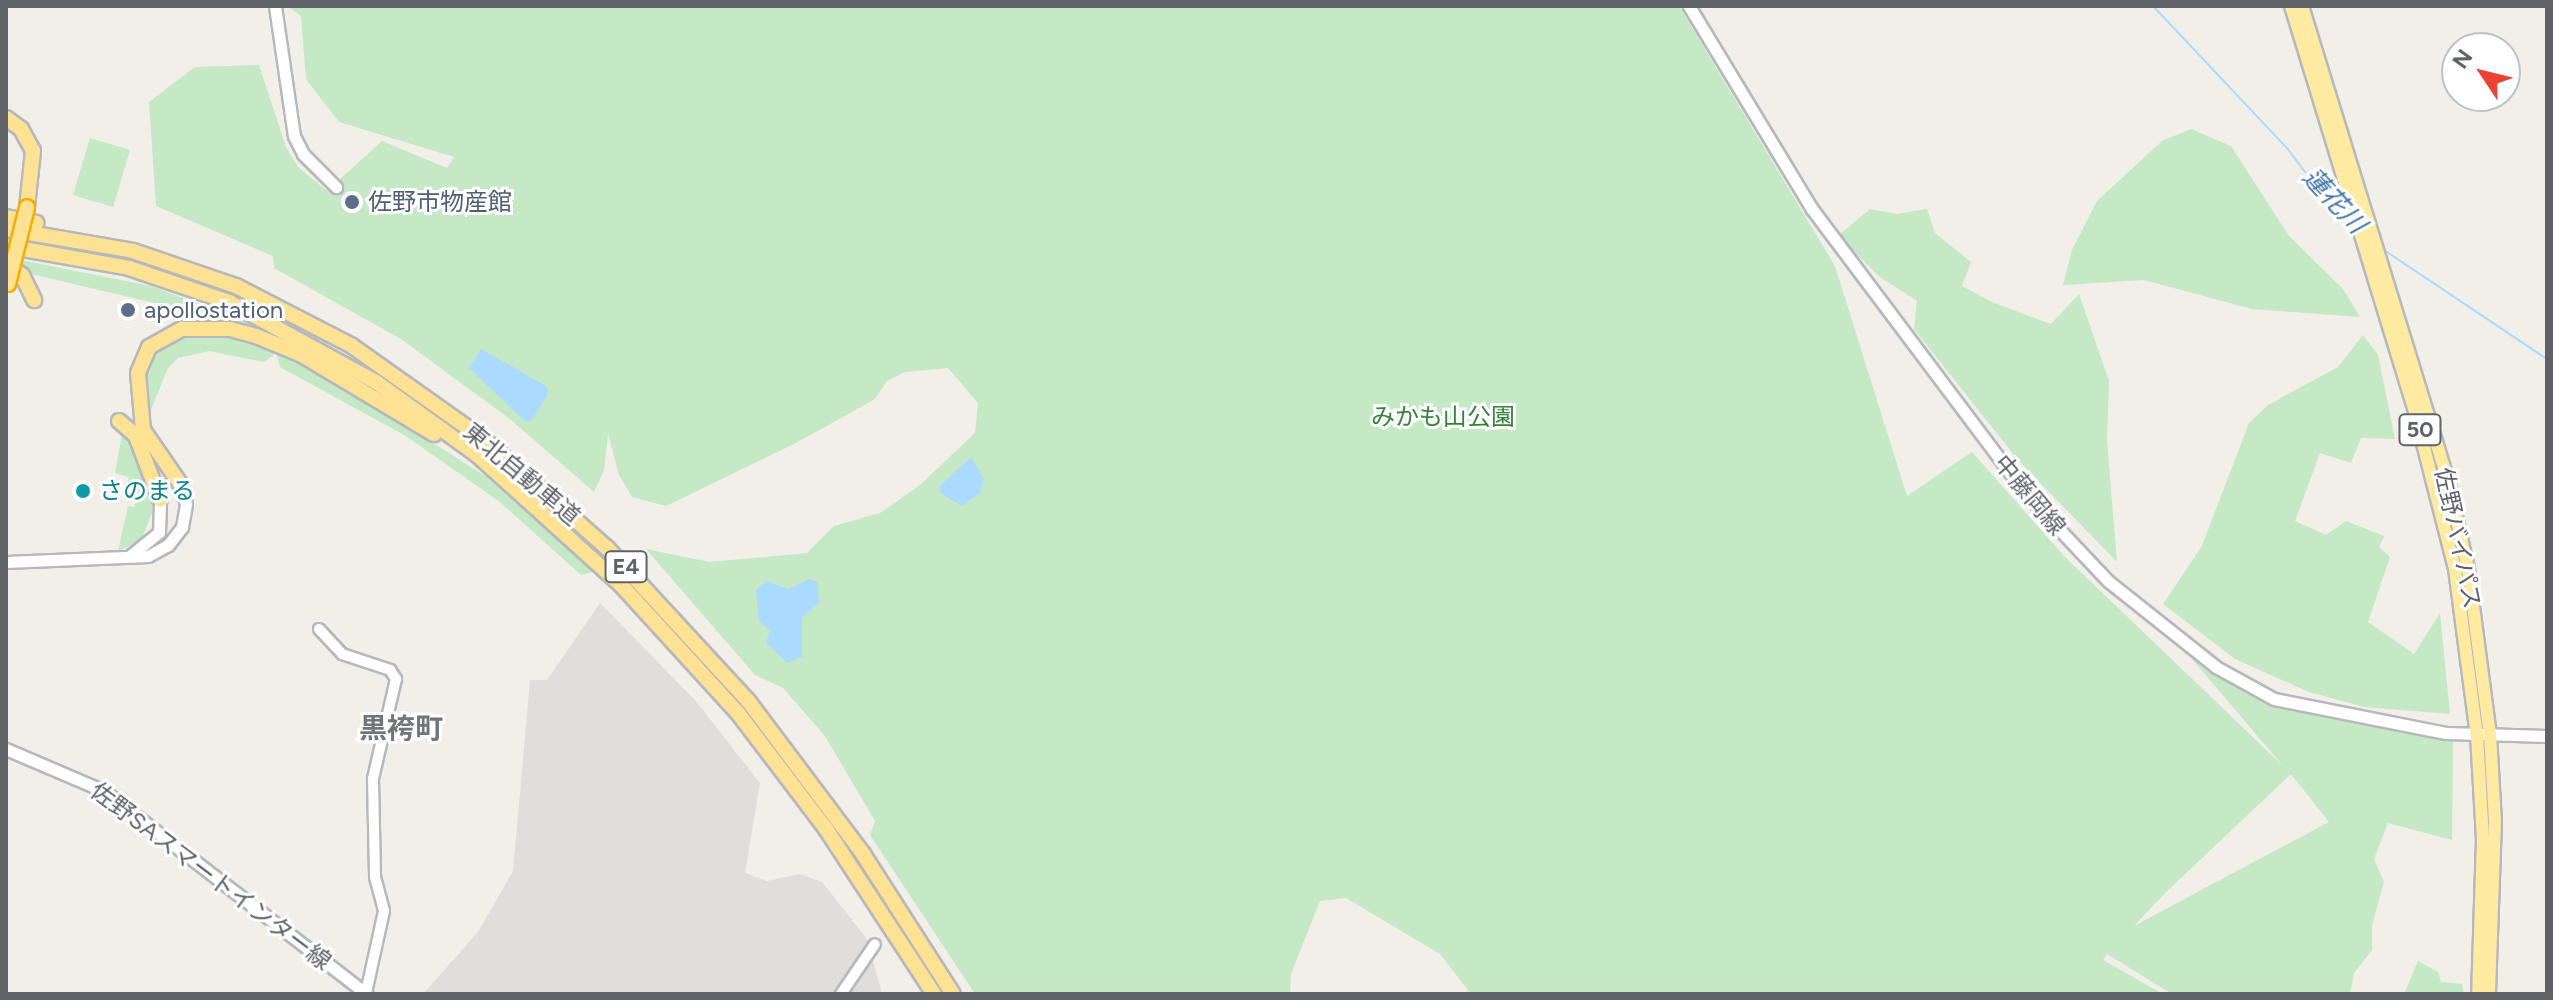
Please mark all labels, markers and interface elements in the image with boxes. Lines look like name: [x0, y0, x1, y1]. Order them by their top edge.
north arrow: [2441, 32, 2521, 112]
text: N: [2447, 44, 2479, 74]
water label: 蓮花川: [2296, 162, 2372, 240]
place label: 佐野市物産館: [368, 188, 512, 216]
marker: 佐野市物産館: [343, 193, 361, 211]
place label: apollostation: [144, 296, 283, 324]
marker: apollostation: [119, 301, 137, 319]
park label: みかも山公園: [1371, 403, 1515, 431]
road number: 50: [2398, 412, 2442, 448]
street label: 東北自動車道: [458, 417, 586, 531]
street label: 中藤岡線: [1988, 449, 2072, 541]
street label: 佐野バイパス: [2429, 465, 2487, 611]
place label: さのまる: [99, 477, 195, 505]
marker: さのまる: [74, 482, 92, 500]
road number: E4: [604, 549, 648, 585]
district label: 黒袴町: [359, 711, 443, 745]
street label: 佐野SAスマートインター線: [85, 776, 337, 976]

